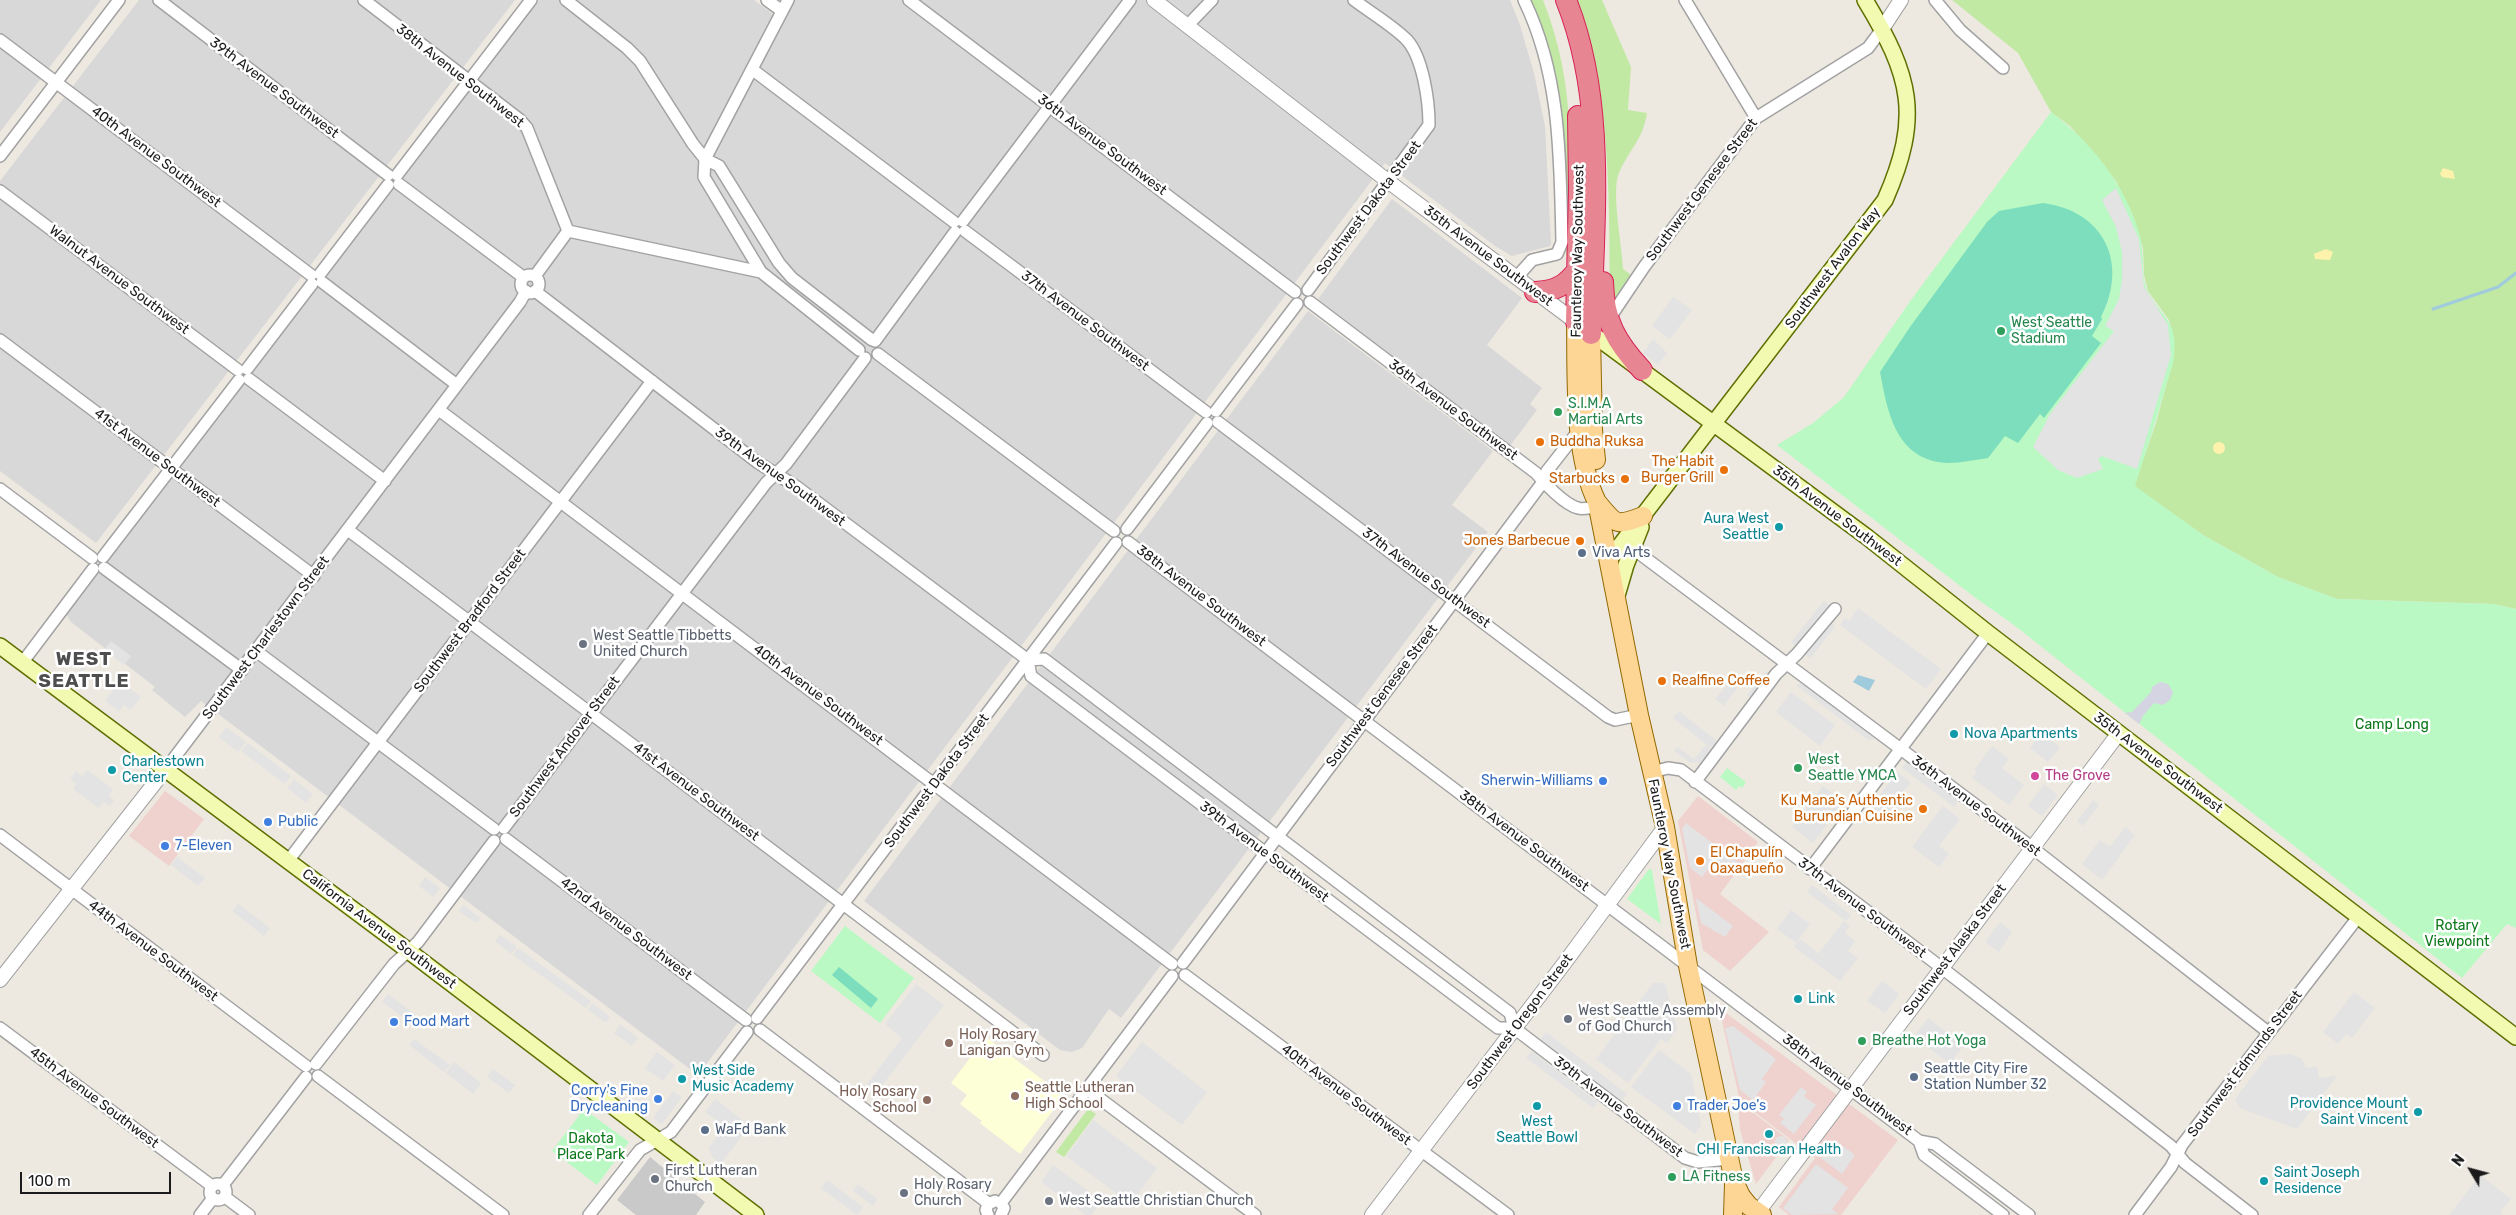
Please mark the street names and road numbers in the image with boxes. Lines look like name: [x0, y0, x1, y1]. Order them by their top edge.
street label: 38th Avenue Southwest: [393, 21, 527, 131]
street label: 39th Avenue Southwest: [206, 34, 342, 142]
street label: 36th Avenue Southwest: [1034, 91, 1170, 199]
street label: 40th Avenue Southwest: [88, 103, 224, 211]
street label: Southwest Genesee Street: [1643, 115, 1761, 265]
street label: Southwest Dakota Street: [1313, 138, 1425, 278]
street label: Fauntleroy Way Southwest: [1568, 164, 1588, 338]
street label: 35th Avenue Southwest: [1420, 202, 1556, 310]
street label: Southwest Avalon Way: [1782, 204, 1884, 332]
street label: Walnut Avenue Southwest: [46, 222, 192, 338]
street label: 37th Avenue Southwest: [1018, 267, 1152, 375]
street label: 36th Avenue Southwest: [1385, 356, 1521, 464]
street label: 41st Avenue Southwest: [91, 405, 223, 511]
street label: 39th Avenue Southwest: [711, 424, 849, 530]
street label: 35th Avenue Southwest: [1769, 462, 1905, 570]
street label: 37th Avenue Southwest: [1359, 524, 1493, 632]
street label: 38th Avenue Southwest: [1133, 542, 1269, 650]
street label: Southwest Bradford Street: [411, 546, 529, 696]
street label: Southwest Charlestown Street: [199, 553, 333, 723]
street label: Southwest Genesee Street: [1323, 621, 1441, 771]
street label: 40th Avenue Southwest: [750, 641, 886, 749]
street label: Southwest Andover Street: [506, 673, 624, 821]
street label: 35th Avenue Southwest: [2090, 709, 2226, 817]
street label: Southwest Dakota Street: [881, 711, 993, 851]
street label: 41st Avenue Southwest: [630, 739, 762, 845]
street label: 36th Avenue Southwest: [1908, 752, 2044, 860]
street label: Fauntleroy Way Southwest: [1644, 777, 1694, 951]
street label: 38th Avenue Southwest: [1456, 787, 1592, 895]
street label: 39th Avenue Southwest: [1196, 798, 1332, 906]
street label: 37th Avenue Southwest: [1795, 854, 1929, 962]
street label: California Avenue Southwest: [299, 866, 459, 992]
street label: 42nd Avenue Southwest: [557, 874, 695, 984]
street label: Southwest Alaska Street: [1900, 881, 2010, 1019]
street label: 44th Avenue Southwest: [85, 897, 221, 1005]
street label: Southwest Oregon Street: [1464, 951, 1576, 1093]
street label: Southwest Edmunds Street: [2184, 987, 2306, 1141]
street label: 38th Avenue Southwest: [1779, 1031, 1915, 1139]
street label: 40th Avenue Southwest: [1278, 1041, 1414, 1149]
street label: 45th Avenue Southwest: [26, 1044, 162, 1152]
street label: 39th Avenue Southwest: [1550, 1053, 1686, 1161]

